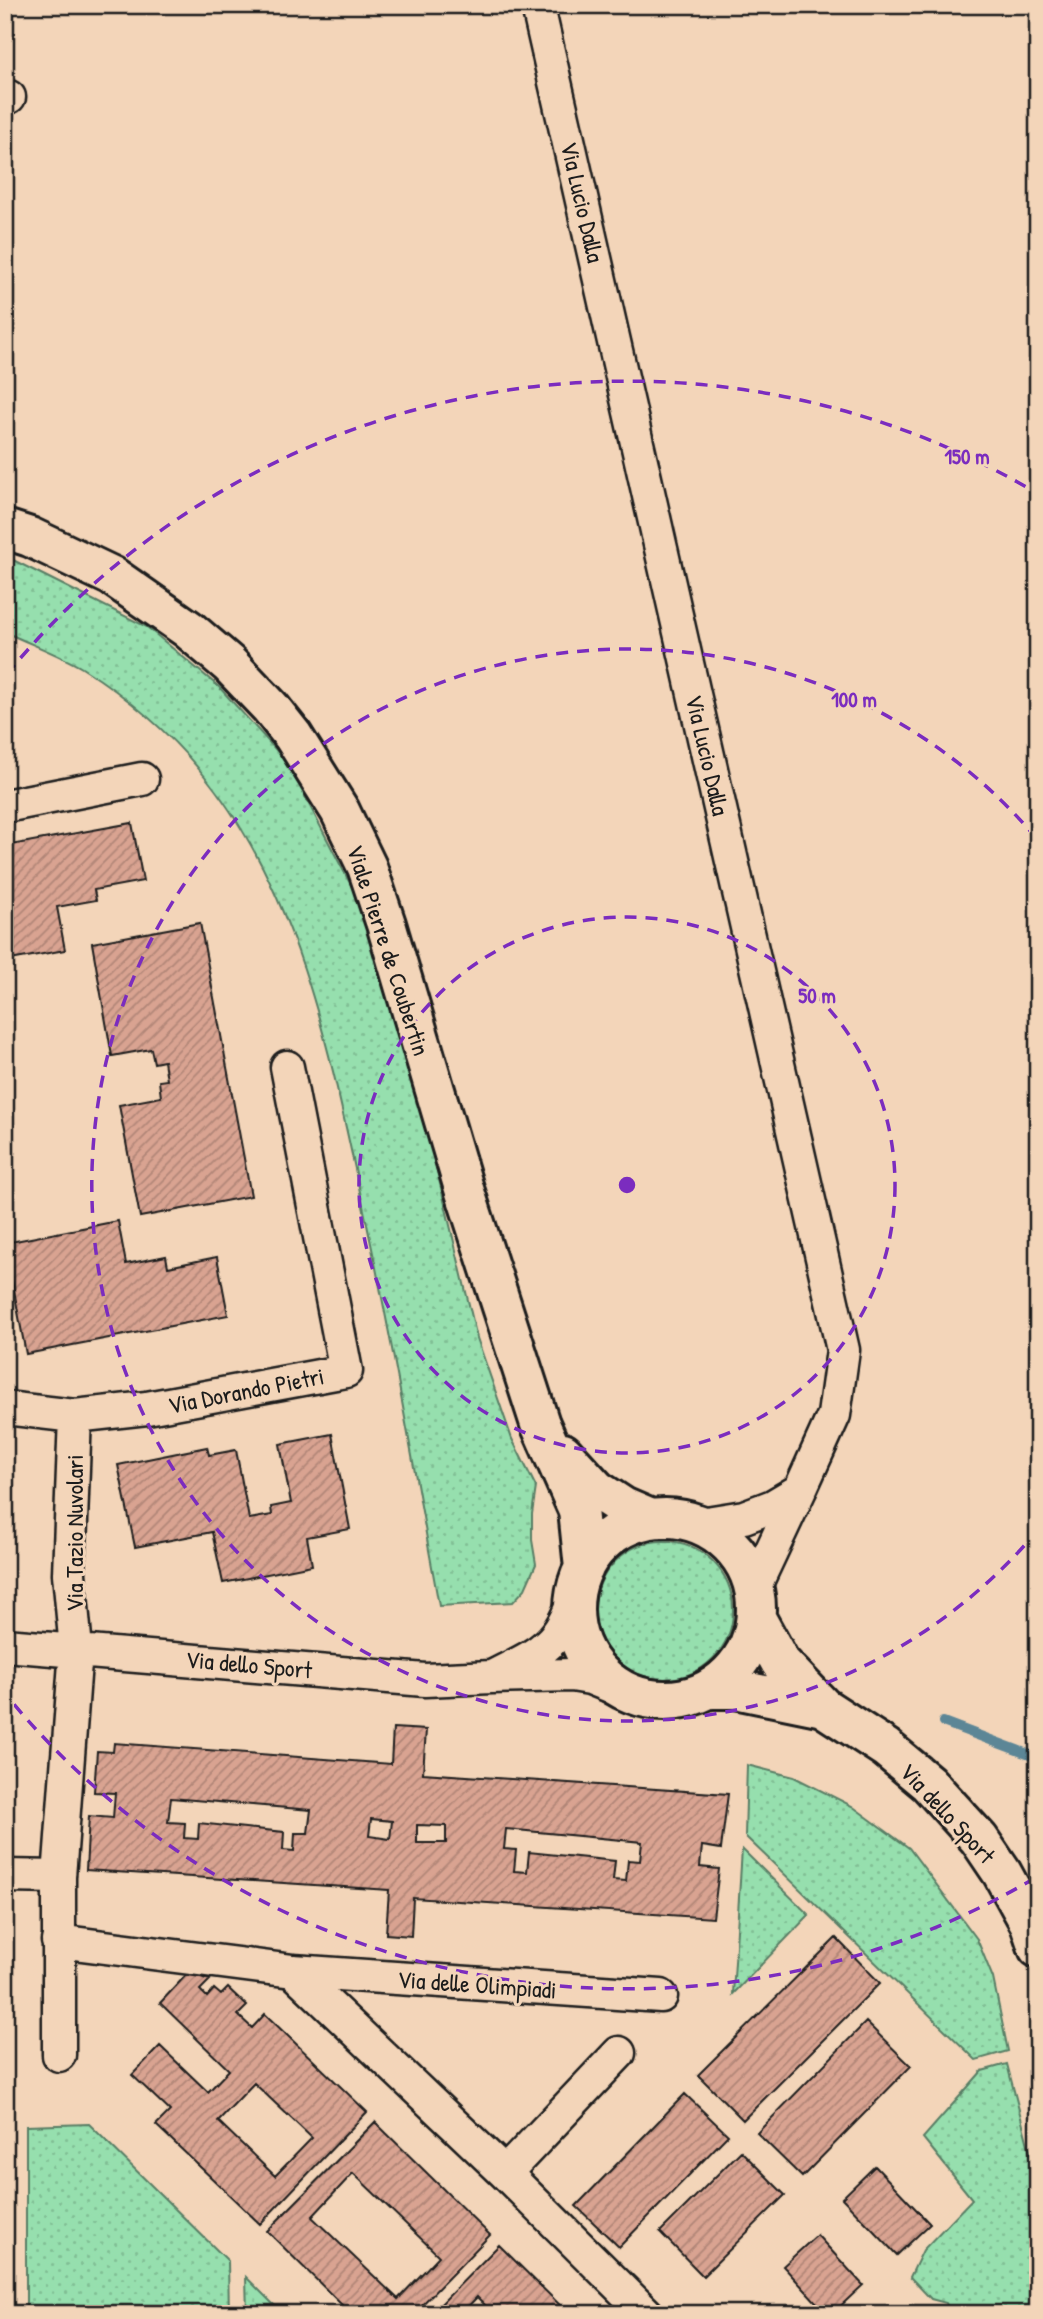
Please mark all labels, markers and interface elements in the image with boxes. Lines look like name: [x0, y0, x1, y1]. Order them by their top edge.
street label: Via Lucio Dalla: [554, 139, 612, 265]
text: 150 m: [944, 442, 990, 471]
text: 100 m: [831, 685, 877, 714]
street label: Via Lucio Dalla: [679, 692, 737, 818]
street label: Viale Pierre de Coubertin: [340, 841, 438, 1059]
text: 50 m: [798, 981, 836, 1010]
centre of rings: [615, 1173, 639, 1197]
street label: Via Dorando Pietri: [165, 1359, 327, 1421]
street label: Via Tazio Nuvolari: [58, 1454, 90, 1612]
street label: Via dello Sport: [184, 1643, 314, 1686]
street label: Via dello Sport: [893, 1756, 1003, 1871]
street label: Via delle Olimpiadi: [396, 1962, 558, 2006]

